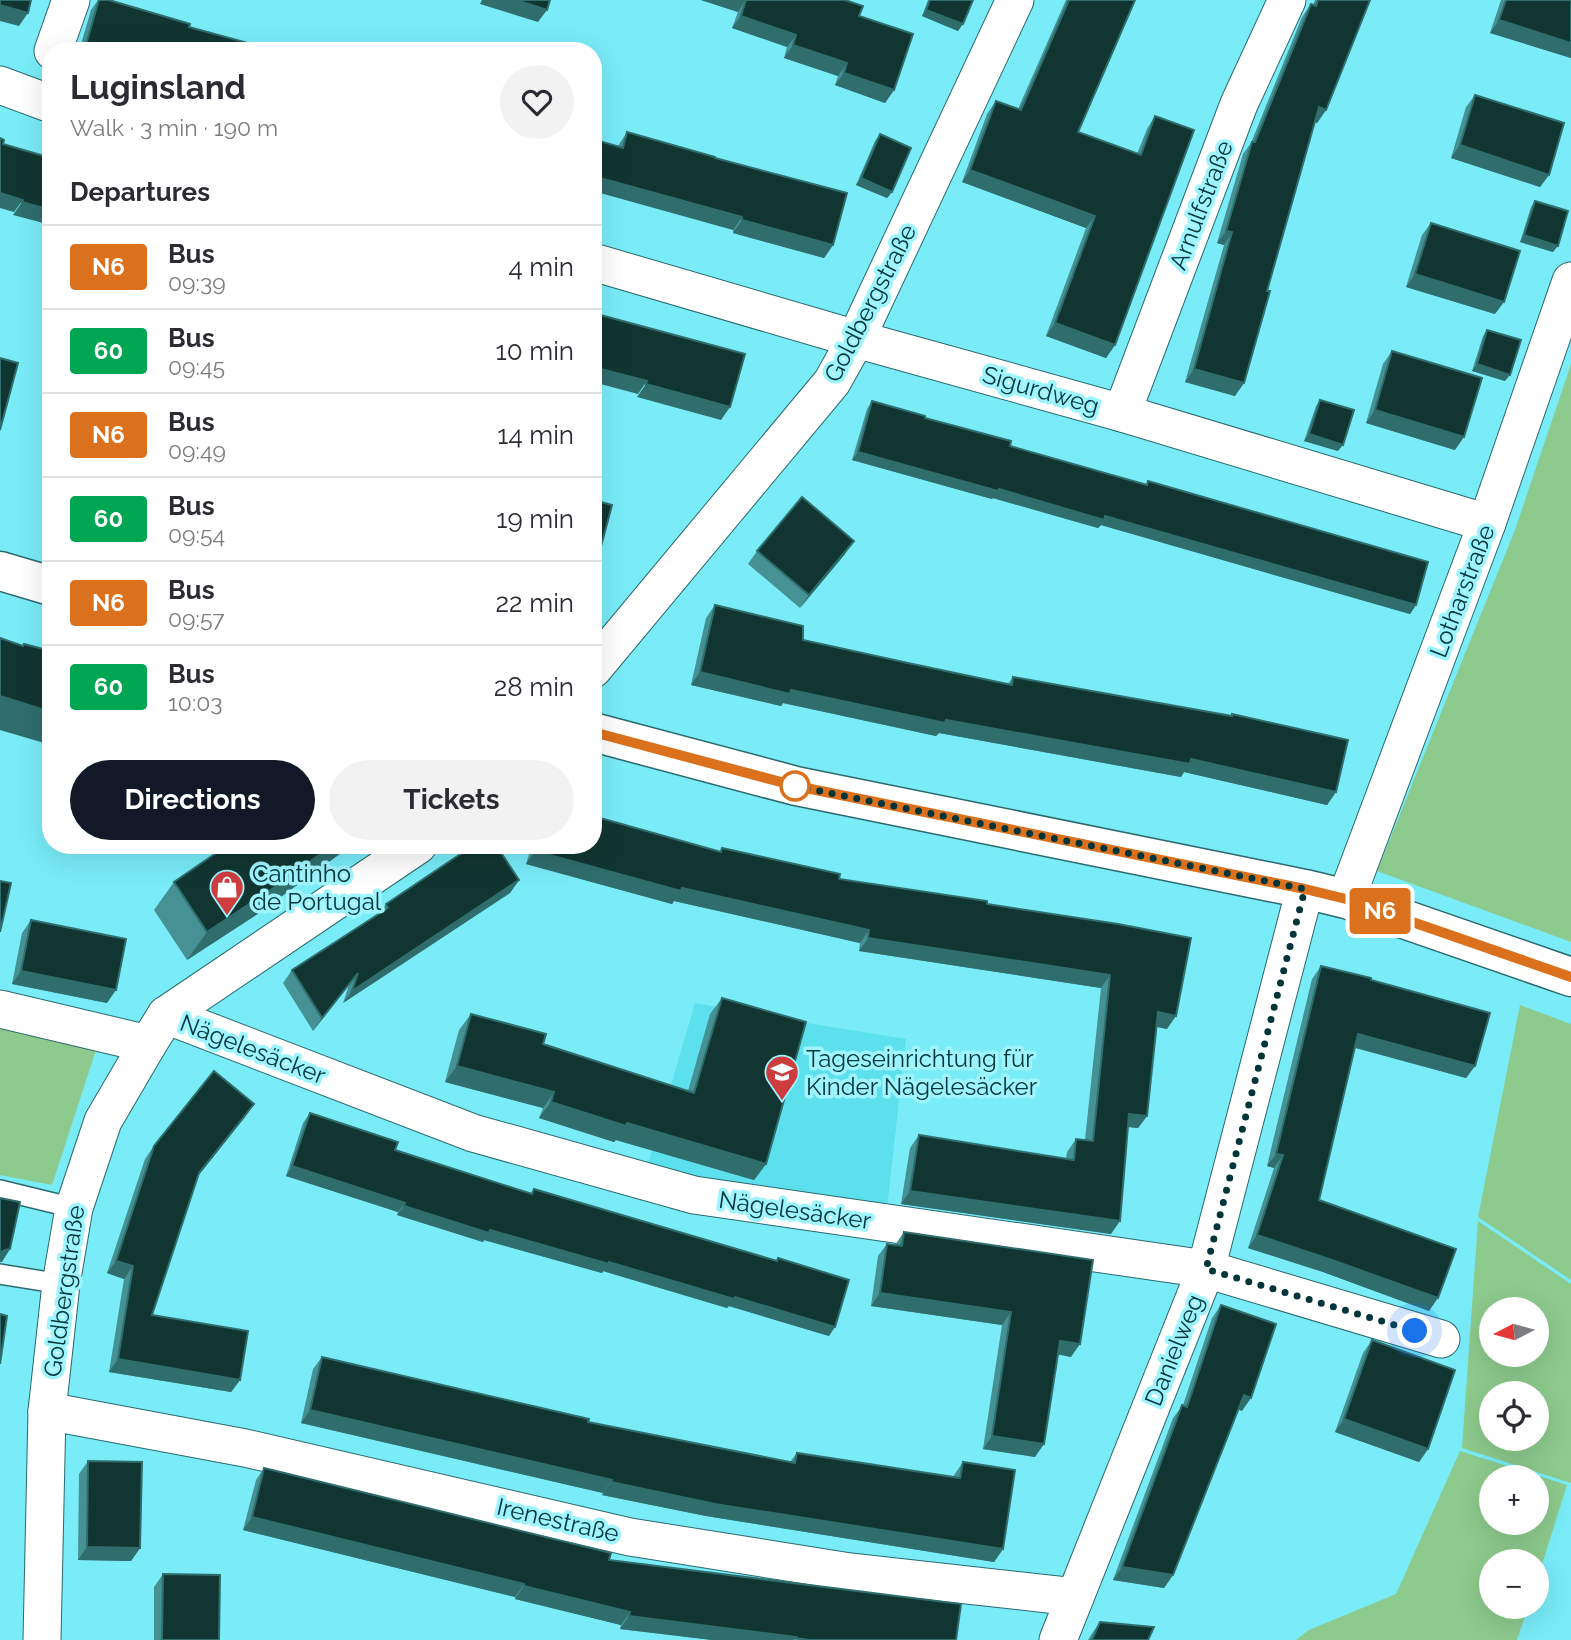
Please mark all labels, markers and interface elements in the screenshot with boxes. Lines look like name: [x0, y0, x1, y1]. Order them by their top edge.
button: heart: [500, 65, 574, 139]
text: Luginsland: [70, 68, 246, 107]
text: Walk · 3 min · 190 m: [70, 114, 278, 141]
street label: Arnulfstraße: [1163, 136, 1239, 274]
text: Departures: [70, 177, 210, 207]
street label: Goldbergstraße: [818, 219, 922, 387]
text: Bus: [168, 239, 215, 269]
text: N6: [92, 252, 125, 281]
text: 4 min: [508, 252, 574, 282]
text: 09:39: [168, 269, 226, 296]
text: Bus: [168, 323, 215, 353]
text: 60: [94, 336, 123, 365]
text: 10 min: [496, 336, 574, 366]
text: 09:45: [168, 353, 225, 380]
street label: Sigurdweg: [979, 360, 1103, 420]
text: Bus: [168, 407, 215, 437]
text: N6: [92, 420, 125, 449]
text: 14 min: [497, 420, 574, 450]
text: 09:49: [168, 437, 226, 464]
text: Bus: [168, 491, 215, 521]
text: 60: [94, 504, 123, 533]
text: 19 min: [496, 504, 574, 534]
text: 09:54: [168, 521, 225, 548]
street label: Lotharstraße: [1423, 521, 1501, 661]
text: Bus: [168, 575, 215, 605]
text: N6: [92, 588, 125, 617]
text: 22 min: [496, 588, 574, 618]
text: 09:57: [168, 605, 225, 632]
text: Bus: [168, 659, 215, 689]
text: 60: [94, 672, 123, 701]
text: 28 min: [494, 672, 574, 702]
text: 10:03: [168, 689, 223, 716]
button: Directions: [70, 760, 315, 840]
button: Tickets: [329, 760, 574, 840]
unlabelled marker: [780, 771, 810, 801]
place label: Cantinho de Portugal: [252, 859, 382, 916]
shop icon: Cantinho de Portugal: [208, 868, 246, 917]
line badge: N6: [1348, 888, 1412, 934]
text: N6: [1364, 896, 1396, 925]
street label: Nägelesäcker: [176, 1008, 330, 1090]
place label: Tageseinrichtung für Kinder Nägelesäcker: [806, 1044, 1038, 1101]
school or university icon: Tageseinrichtung für Kinder Nägelesäcker: [763, 1053, 801, 1102]
street label: Nägelesäcker: [717, 1185, 874, 1235]
street label: Goldbergstraße: [38, 1203, 90, 1379]
street label: Danielweg: [1139, 1290, 1209, 1410]
north arrow: [1479, 1297, 1549, 1367]
map controls: [1479, 1297, 1549, 1619]
your location: [1397, 1313, 1432, 1348]
button: locate: [1479, 1381, 1549, 1451]
button: +: [1479, 1465, 1549, 1535]
street label: Irenestraße: [494, 1492, 622, 1548]
button: −: [1479, 1549, 1549, 1619]

